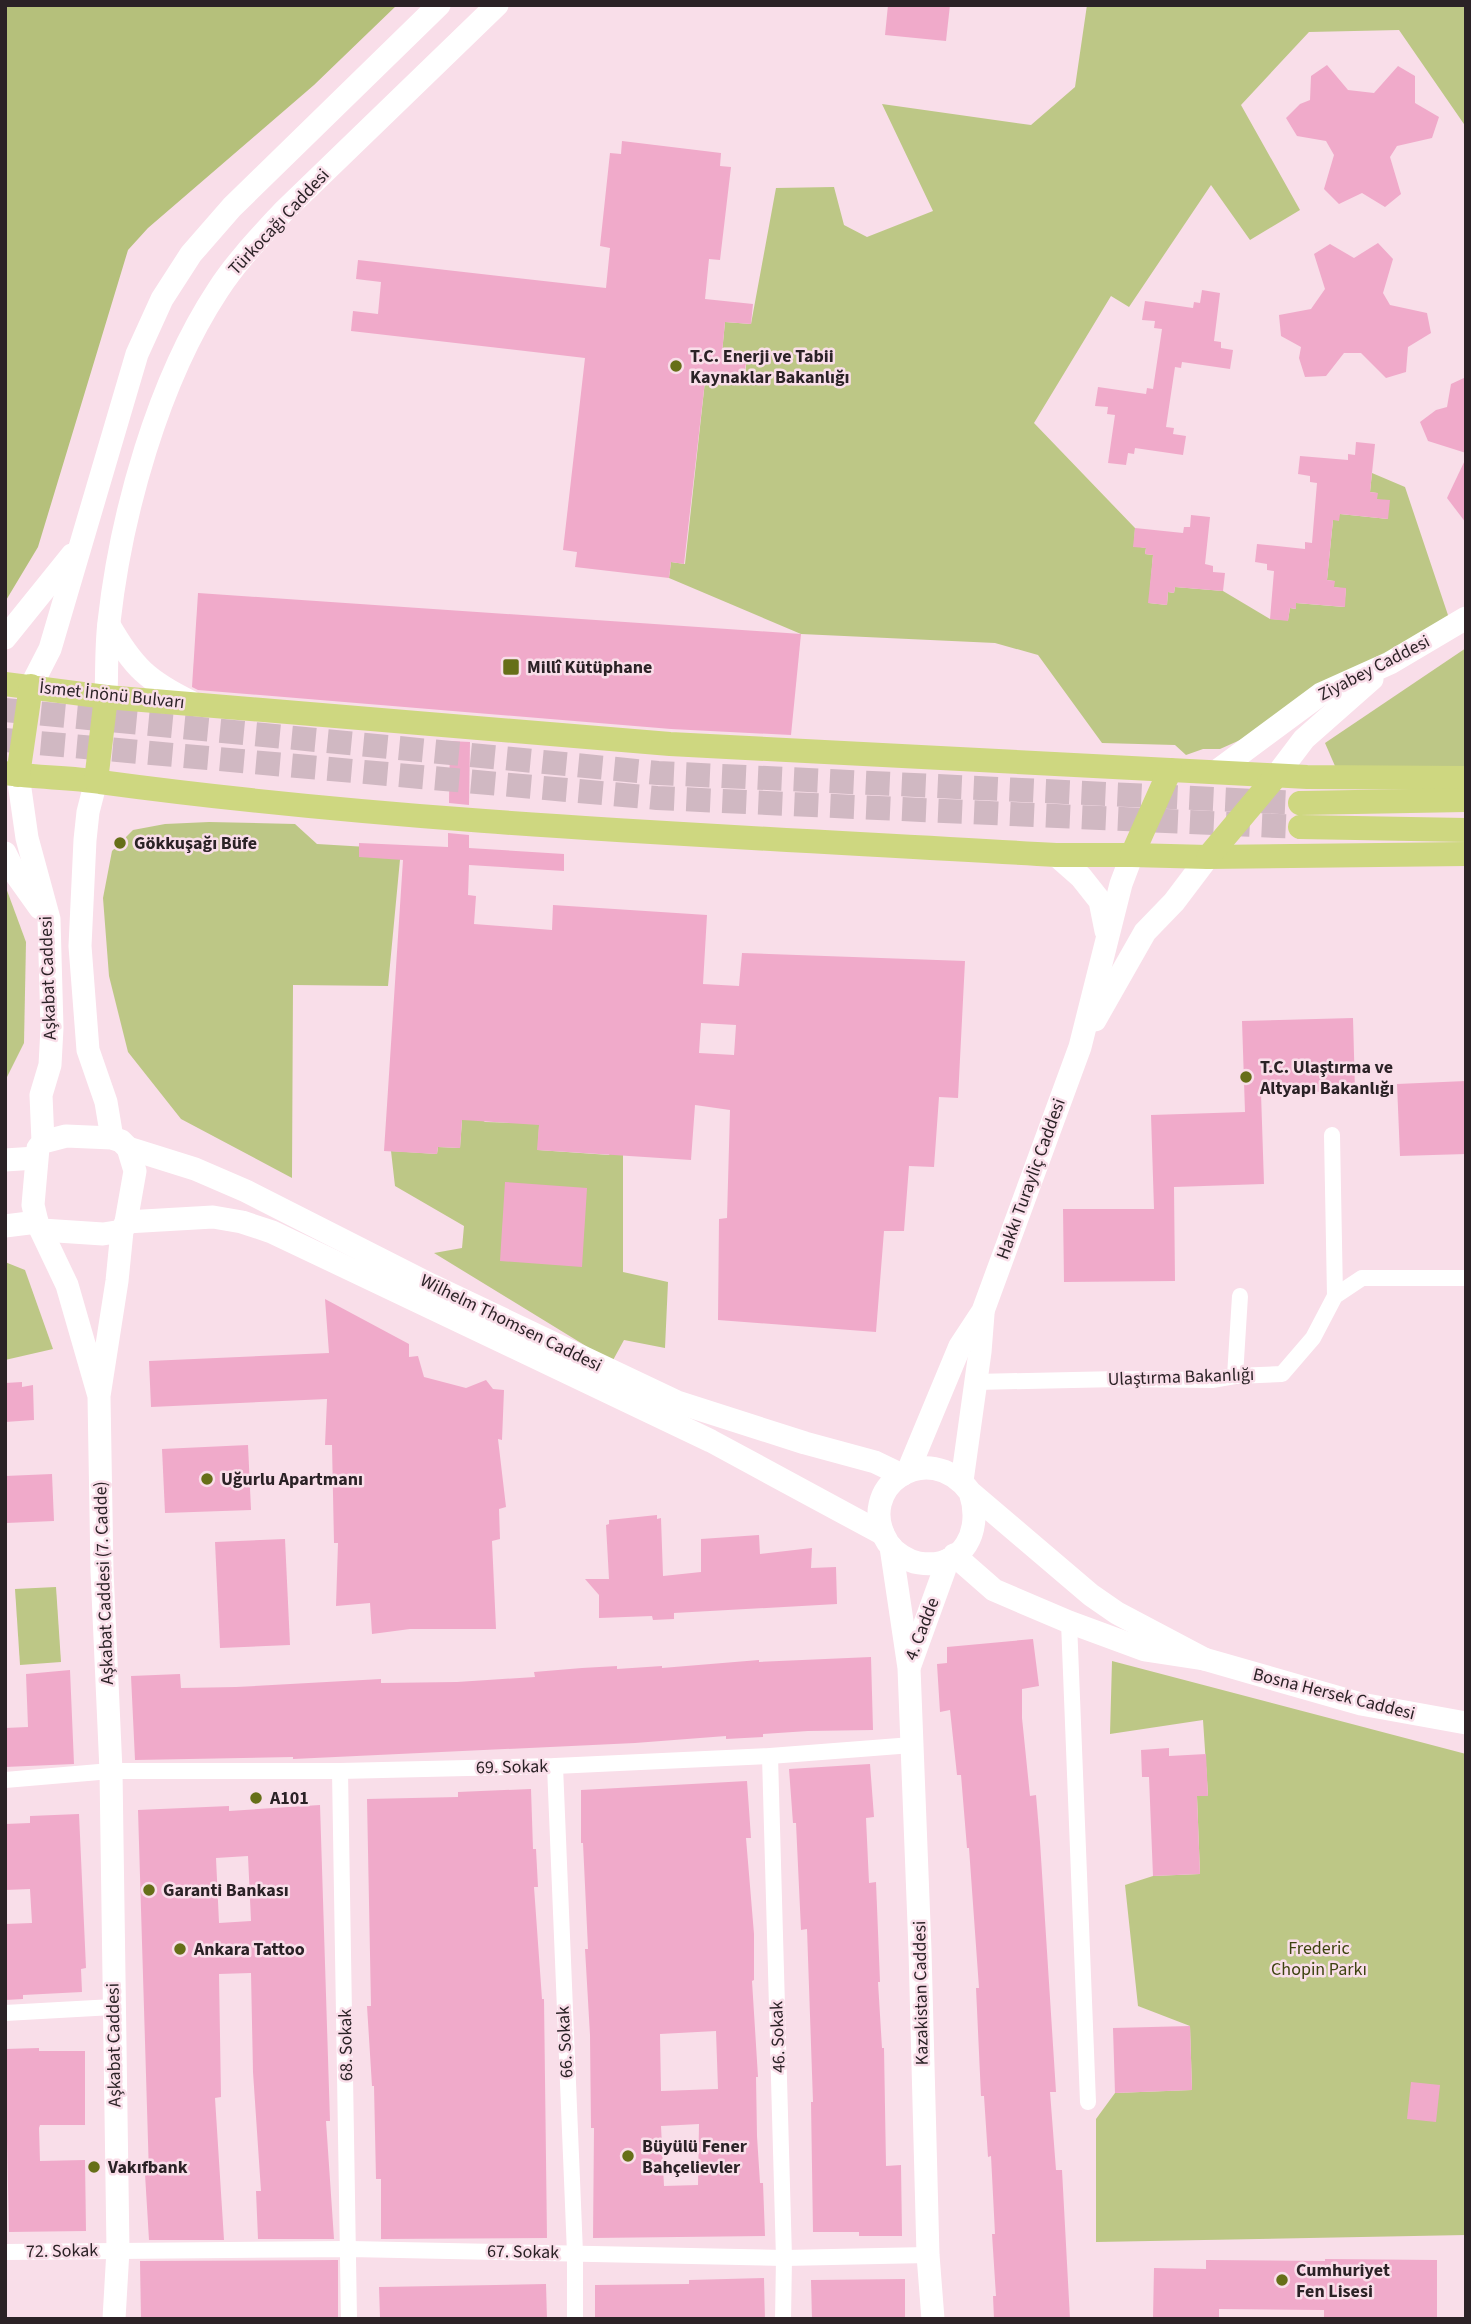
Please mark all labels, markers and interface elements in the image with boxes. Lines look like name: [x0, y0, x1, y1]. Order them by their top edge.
street label: Türkocağı Caddesi: [223, 163, 335, 281]
place label: T.C. Enerji ve Tabii Kaynaklar Bakanlığı: [690, 344, 850, 390]
marker: T.C. Enerji ve Tabii Kaynaklar Bakanlığı: [668, 358, 684, 374]
street label: Ziyabey Caddesi: [1314, 629, 1434, 707]
place label: Millî Kütüphane: [527, 655, 652, 680]
marker: Millî Kütüphane: [501, 657, 521, 677]
street label: İsmet İnönü Bulvarı: [38, 675, 186, 715]
place label: Gökkuşağı Büfe: [134, 831, 257, 856]
marker: Gökkuşağı Büfe: [112, 835, 128, 851]
street label: Aşkabat Caddesi: [33, 916, 63, 1040]
place label: T.C. Ulaştırma ve Altyapı Bakanlığı: [1259, 1055, 1394, 1101]
marker: T.C. Ulaştırma ve Altyapı Bakanlığı: [1238, 1069, 1254, 1085]
street label: Hakkı Turayliç Caddesi: [990, 1095, 1072, 1263]
street label: Wilhelm Thomsen Caddesi: [416, 1268, 606, 1378]
street label: Ulaştırma Bakanlığı: [1107, 1362, 1255, 1392]
place label: Uğurlu Apartmanı: [221, 1467, 363, 1492]
marker: Uğurlu Apartmanı: [199, 1471, 215, 1487]
street label: Aşkabat Caddesi (7. Cadde): [88, 1481, 120, 1685]
street label: 4. Cadde: [899, 1594, 945, 1664]
street label: Bosna Hersek Caddesi: [1250, 1662, 1418, 1726]
street label: 69. Sokak: [476, 1754, 548, 1780]
place label: A101: [269, 1786, 309, 1811]
marker: A101: [248, 1790, 264, 1806]
place label: Garanti Bankası: [163, 1878, 289, 1903]
marker: Garanti Bankası: [141, 1882, 157, 1898]
street label: Kazakistan Caddesi: [907, 1920, 935, 2066]
park label: Frederic Chopin Parkı: [1271, 1936, 1367, 1982]
place label: Ankara Tattoo: [193, 1937, 305, 1962]
marker: Ankara Tattoo: [172, 1941, 188, 1957]
street label: Aşkabat Caddesi: [100, 1983, 128, 2107]
street label: 46. Sokak: [764, 2000, 792, 2073]
street label: 66. Sokak: [551, 2005, 579, 2079]
street label: 68. Sokak: [333, 2009, 359, 2081]
place label: Büyülü Fener Bahçelievler: [642, 2134, 748, 2180]
marker: Büyülü Fener Bahçelievler: [620, 2148, 636, 2164]
place label: Vakıfbank: [107, 2155, 188, 2180]
marker: Vakıfbank: [86, 2159, 102, 2175]
street label: 72. Sokak: [26, 2238, 98, 2264]
street label: 67. Sokak: [487, 2239, 559, 2265]
place label: Cumhuriyet Fen Lisesi: [1296, 2258, 1390, 2304]
marker: Cumhuriyet Fen Lisesi: [1274, 2272, 1290, 2288]

